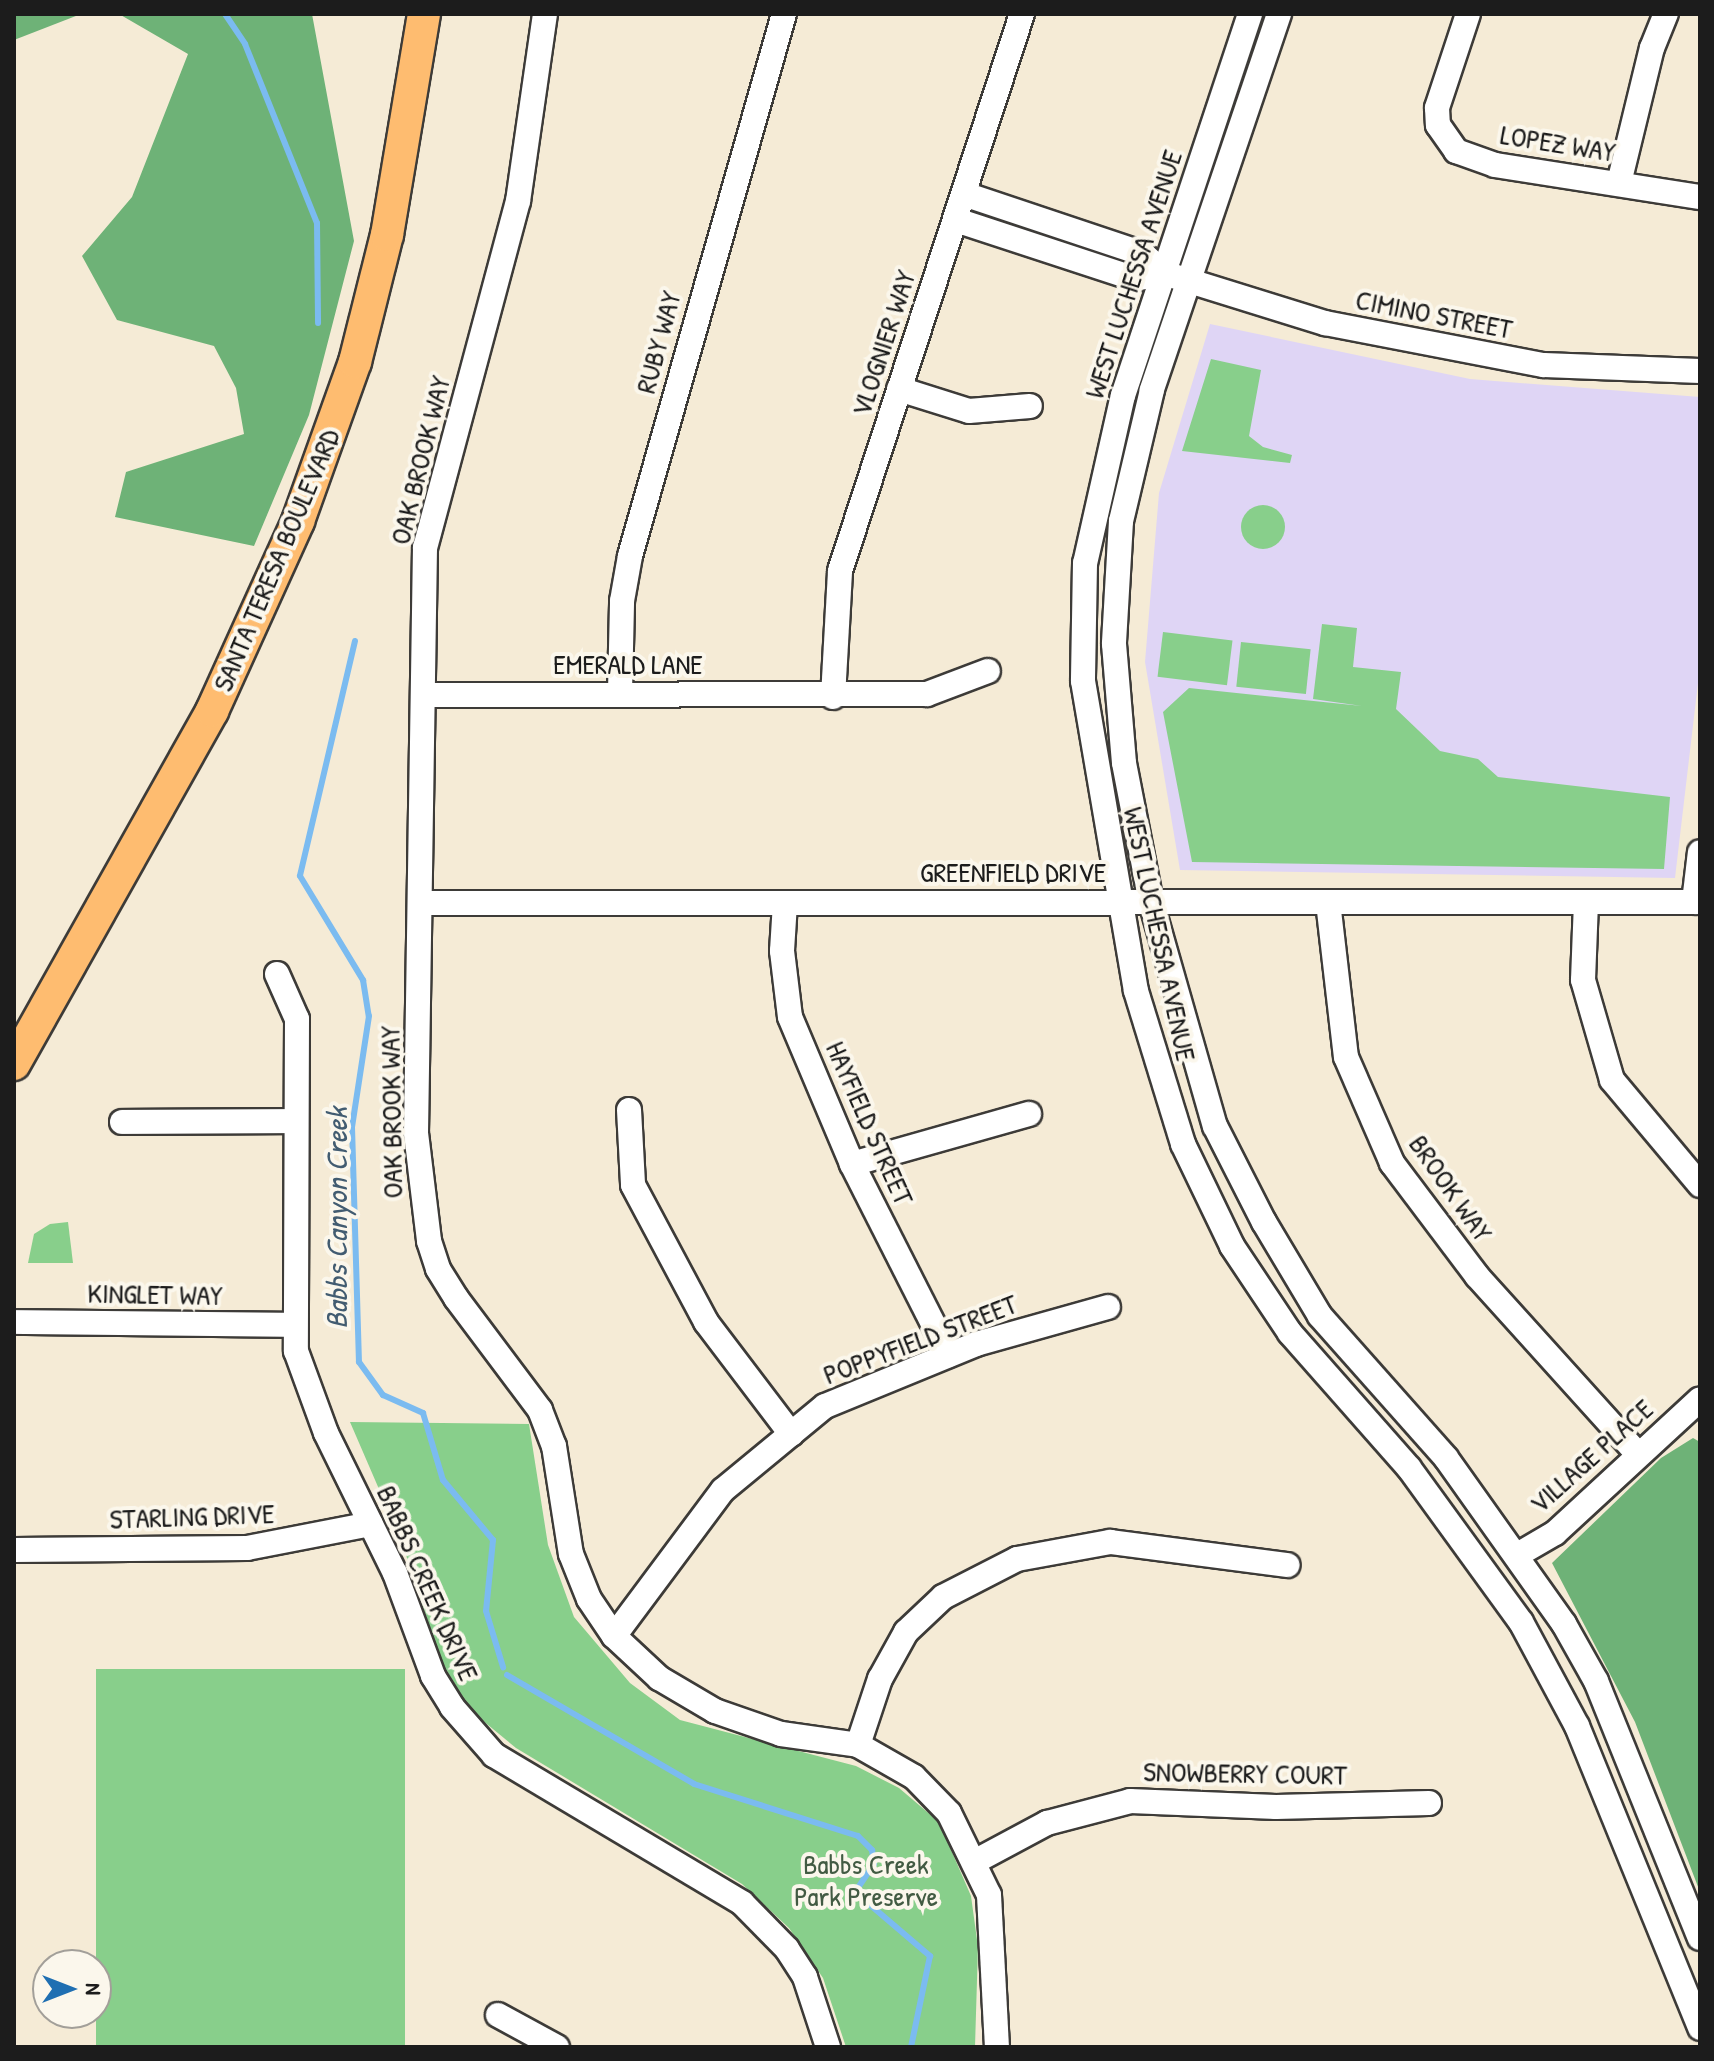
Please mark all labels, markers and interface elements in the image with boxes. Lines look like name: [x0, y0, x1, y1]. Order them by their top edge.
street label: LOPEZ WAY: [1498, 117, 1618, 169]
street label: WEST LUCHESSA AVENUE: [1077, 146, 1189, 402]
street label: VLOGNIER WAY: [844, 266, 922, 420]
street label: CIMINO STREET: [1353, 282, 1515, 346]
street label: RUBY WAY: [628, 287, 688, 397]
street label: OAK BROOK WAY: [383, 372, 457, 548]
street label: SANTA TERESA BOULEVARD: [206, 424, 346, 696]
street label: EMERALD LANE: [553, 647, 703, 681]
street label: WEST LUCHESSA AVENUE: [1117, 804, 1203, 1064]
street label: GREENFIELD DRIVE: [920, 855, 1106, 889]
street label: OAK BROOK WAY: [373, 1025, 409, 1199]
street label: HAYFIELD STREET: [819, 1036, 921, 1210]
water label: Babbs Canyon Creek: [318, 1107, 354, 1329]
street label: BROOK WAY: [1402, 1128, 1500, 1248]
street label: KINGLET WAY: [87, 1276, 223, 1312]
street label: POPPYFIELD STREET: [819, 1287, 1021, 1391]
street label: VILLAGE PLACE: [1522, 1392, 1660, 1520]
street label: BABBS CREEK DRIVE: [370, 1480, 486, 1686]
street label: STARLING DRIVE: [109, 1496, 275, 1536]
street label: SNOWBERRY COURT: [1143, 1754, 1347, 1792]
park label: Babbs Creek Park Preserve: [794, 1847, 938, 1913]
north arrow: [32, 1949, 112, 2029]
text: N: [79, 1983, 109, 1995]

